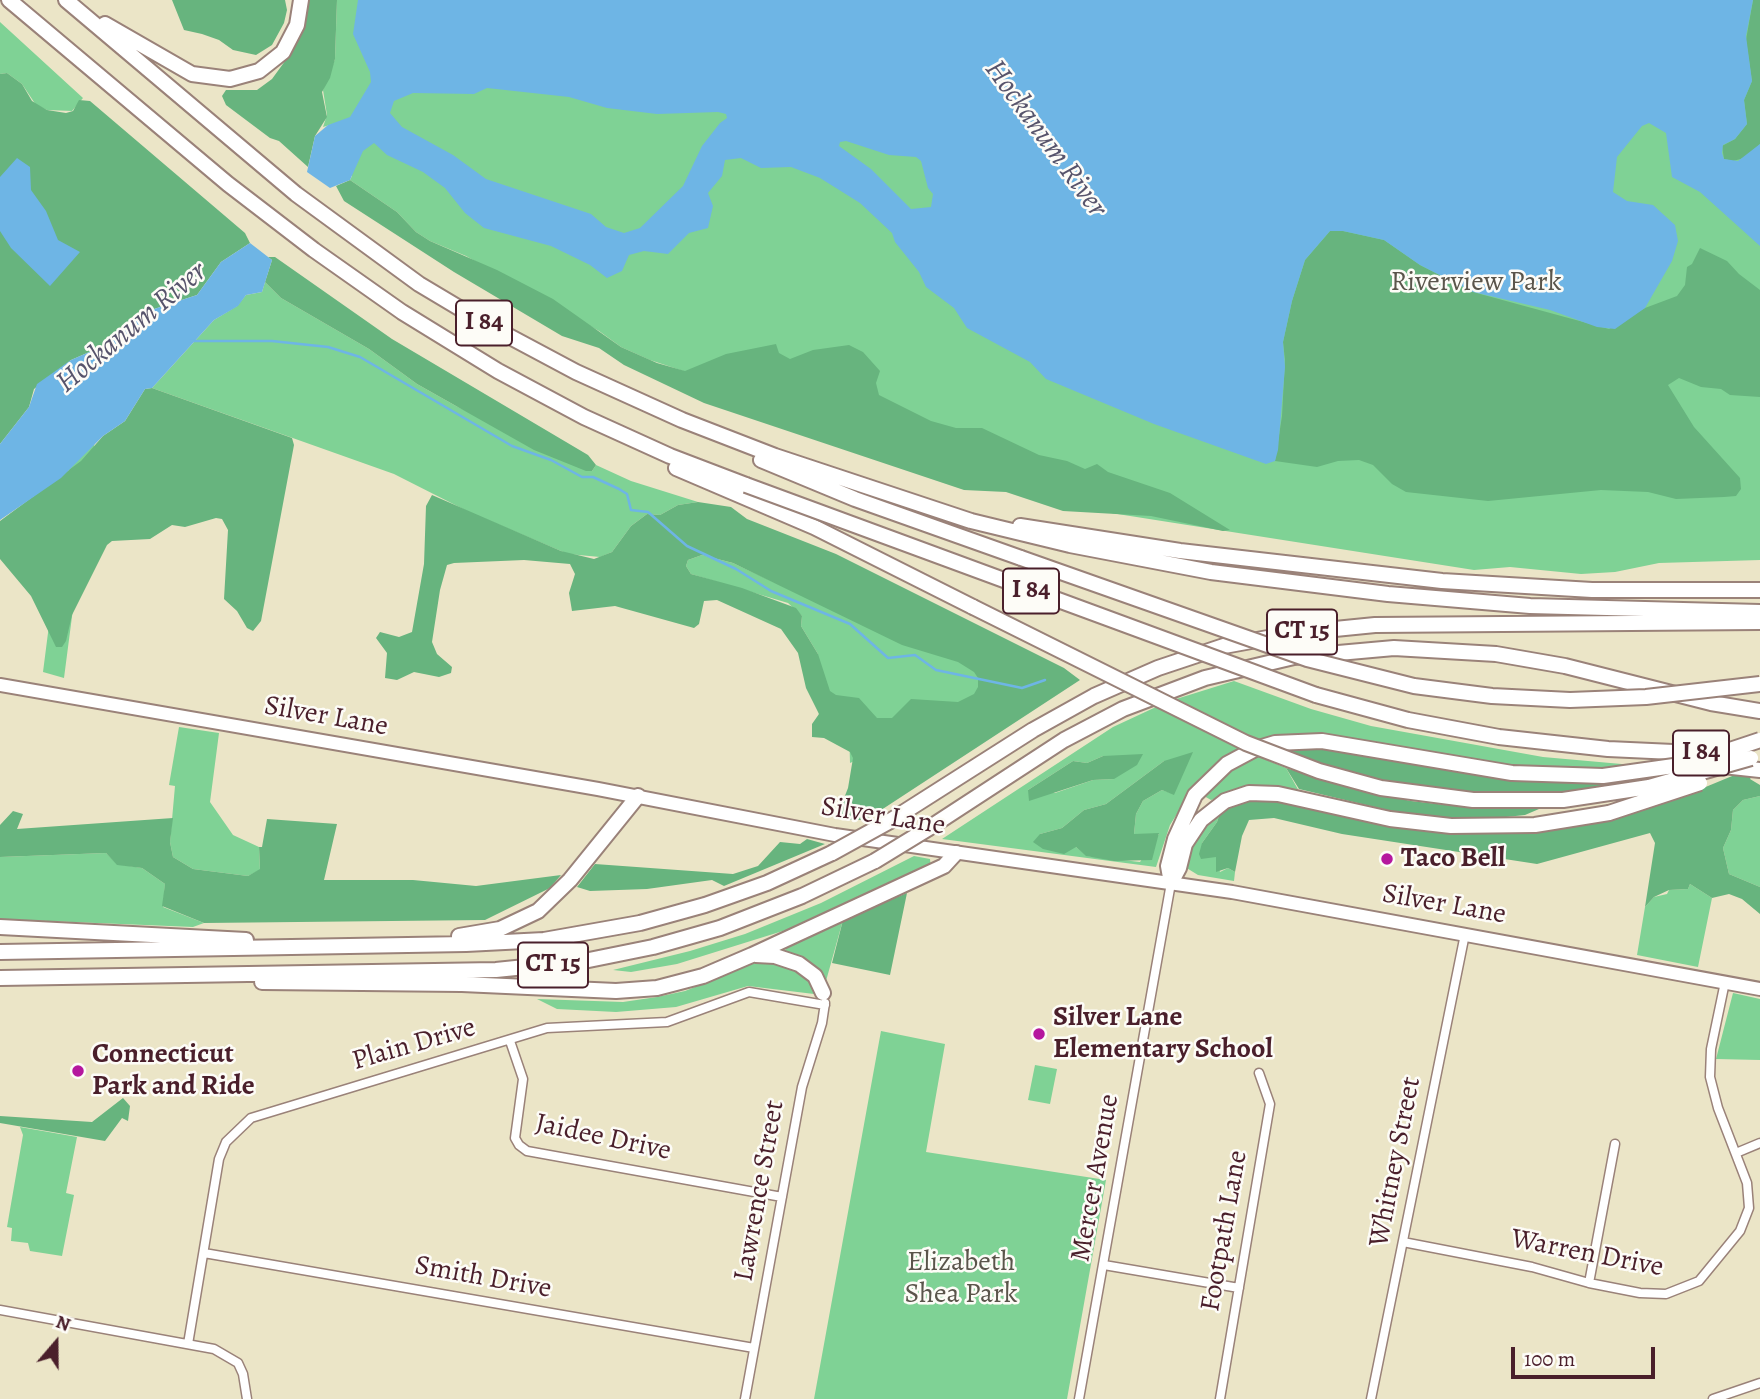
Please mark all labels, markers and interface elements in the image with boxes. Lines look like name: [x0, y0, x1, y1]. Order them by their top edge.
water label: Hockanum River: [976, 53, 1114, 225]
water label: Hockanum River: [49, 255, 215, 401]
park label: Riverview Park: [1390, 266, 1562, 300]
road number: I 84: [456, 300, 512, 346]
road number: I 84: [1003, 568, 1059, 614]
road number: CT 15: [1267, 610, 1337, 654]
street label: Silver Lane: [261, 690, 391, 744]
road number: I 84: [1673, 730, 1729, 776]
street label: Silver Lane: [819, 791, 947, 843]
place label: Taco Bell: [1401, 842, 1505, 876]
marker: Taco Bell: [1379, 851, 1395, 867]
street label: Silver Lane: [1379, 878, 1509, 932]
road number: CT 15: [518, 942, 588, 988]
place label: Silver Lane Elementary School: [1053, 1001, 1273, 1067]
street label: Plain Drive: [348, 1011, 480, 1079]
marker: Silver Lane Elementary School: [1031, 1026, 1047, 1042]
place label: Connecticut Park and Ride: [92, 1038, 255, 1104]
marker: Connecticut Park and Ride: [70, 1063, 86, 1079]
street label: Whitney Street: [1363, 1074, 1429, 1250]
street label: Mercer Avenue: [1065, 1091, 1127, 1265]
street label: Lawrence Street: [728, 1098, 792, 1284]
street label: Jaidee Drive: [532, 1107, 674, 1169]
street label: Footpath Lane: [1194, 1148, 1256, 1314]
street label: Warren Drive: [1508, 1223, 1666, 1285]
park label: Elizabeth Shea Park: [904, 1246, 1018, 1312]
street label: Smith Drive: [412, 1249, 554, 1307]
north arrow: [21, 1308, 91, 1378]
text: N: [52, 1309, 74, 1338]
scale bar: [1515, 1332, 1658, 1376]
text: 100 m: [1524, 1345, 1575, 1373]

